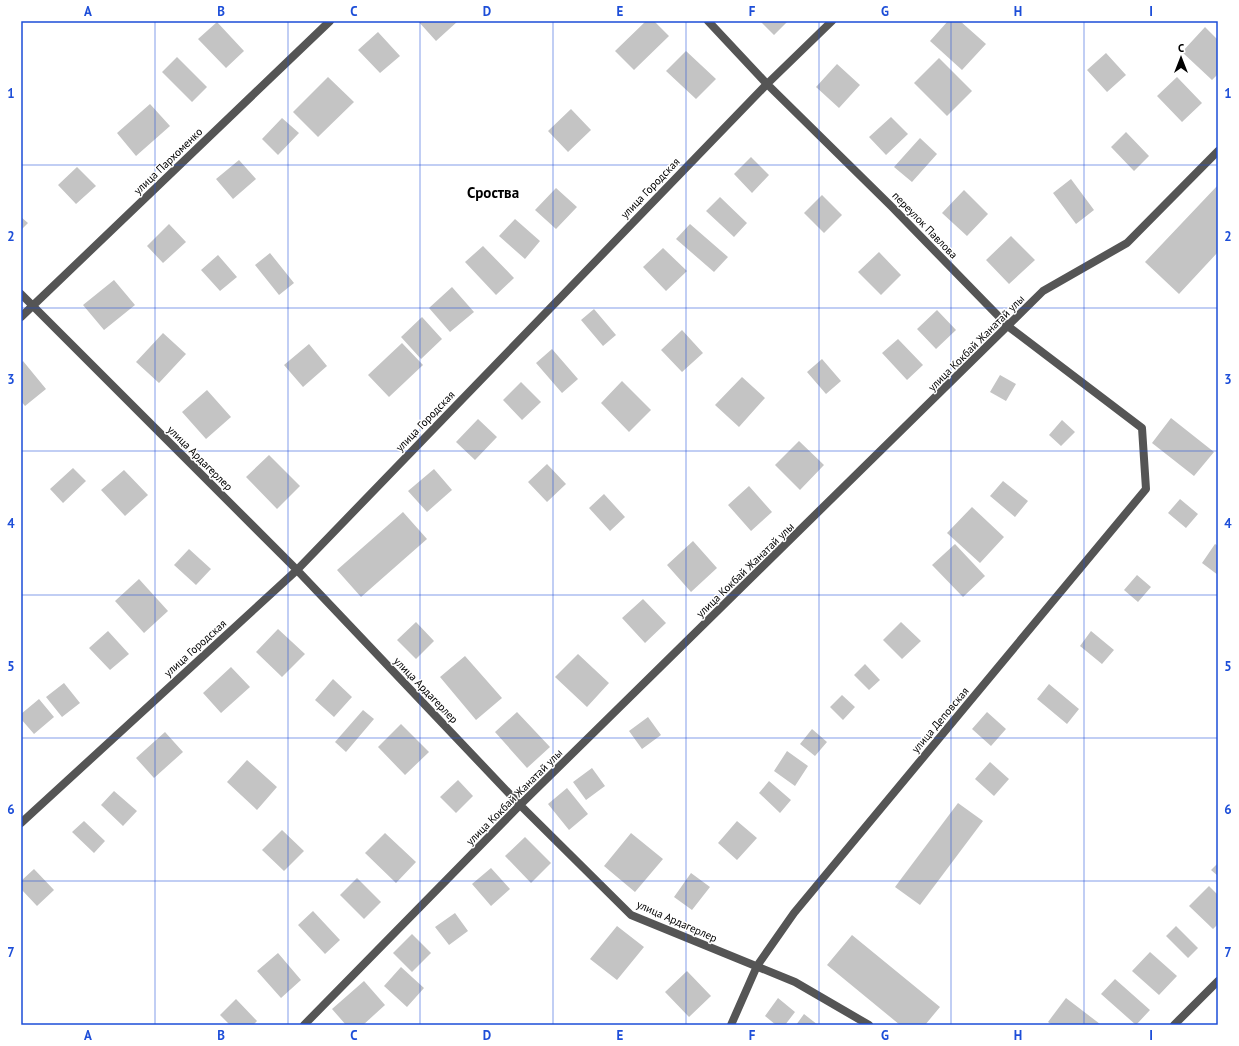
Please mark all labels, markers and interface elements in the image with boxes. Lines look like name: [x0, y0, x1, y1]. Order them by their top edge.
text: A: [84, 3, 92, 20]
text: B: [217, 3, 225, 20]
text: C: [350, 3, 358, 20]
text: D: [483, 3, 491, 20]
text: E: [617, 3, 624, 20]
text: F: [749, 3, 756, 20]
text: G: [881, 3, 889, 20]
text: H: [1014, 3, 1022, 20]
text: I: [1149, 3, 1153, 20]
north arrow: [1161, 38, 1201, 78]
text: С: [1178, 41, 1184, 55]
text: 1: [7, 85, 15, 102]
text: 1: [1224, 85, 1232, 102]
street label: улица Пархоменко: [131, 125, 205, 197]
street label: улица Городская: [617, 155, 683, 221]
district label: Сроства: [467, 183, 519, 202]
street label: переулок Павлова: [889, 188, 961, 262]
text: 2: [7, 228, 15, 245]
text: 2: [1224, 228, 1232, 245]
street label: улица Кокбай Жанатай улы: [925, 292, 1027, 394]
text: 3: [7, 371, 15, 388]
text: 3: [1224, 371, 1232, 388]
street label: улица Городская: [392, 388, 458, 454]
street label: улица Ардагерлер: [164, 422, 236, 494]
text: 4: [7, 515, 15, 532]
text: 4: [1224, 515, 1232, 532]
street label: улица Кокбай Жанатай улы: [693, 520, 797, 620]
street label: улица Городская: [161, 616, 229, 680]
street label: улица Ардагерлер: [391, 654, 461, 726]
text: 5: [7, 658, 15, 675]
text: 5: [1224, 658, 1232, 675]
street label: улица Деповская: [908, 684, 972, 756]
street label: улица Кокбай Жанатай улы: [463, 746, 565, 848]
text: 6: [7, 801, 15, 818]
text: 6: [1224, 801, 1232, 818]
street label: улица Ардагерлер: [635, 897, 720, 945]
text: 7: [7, 944, 15, 961]
text: 7: [1224, 944, 1232, 961]
text: A: [84, 1027, 92, 1044]
text: B: [217, 1027, 225, 1044]
text: C: [350, 1027, 358, 1044]
text: D: [483, 1027, 491, 1044]
text: E: [617, 1027, 624, 1044]
text: F: [749, 1027, 756, 1044]
text: G: [881, 1027, 889, 1044]
text: H: [1014, 1027, 1022, 1044]
text: I: [1149, 1027, 1153, 1044]

